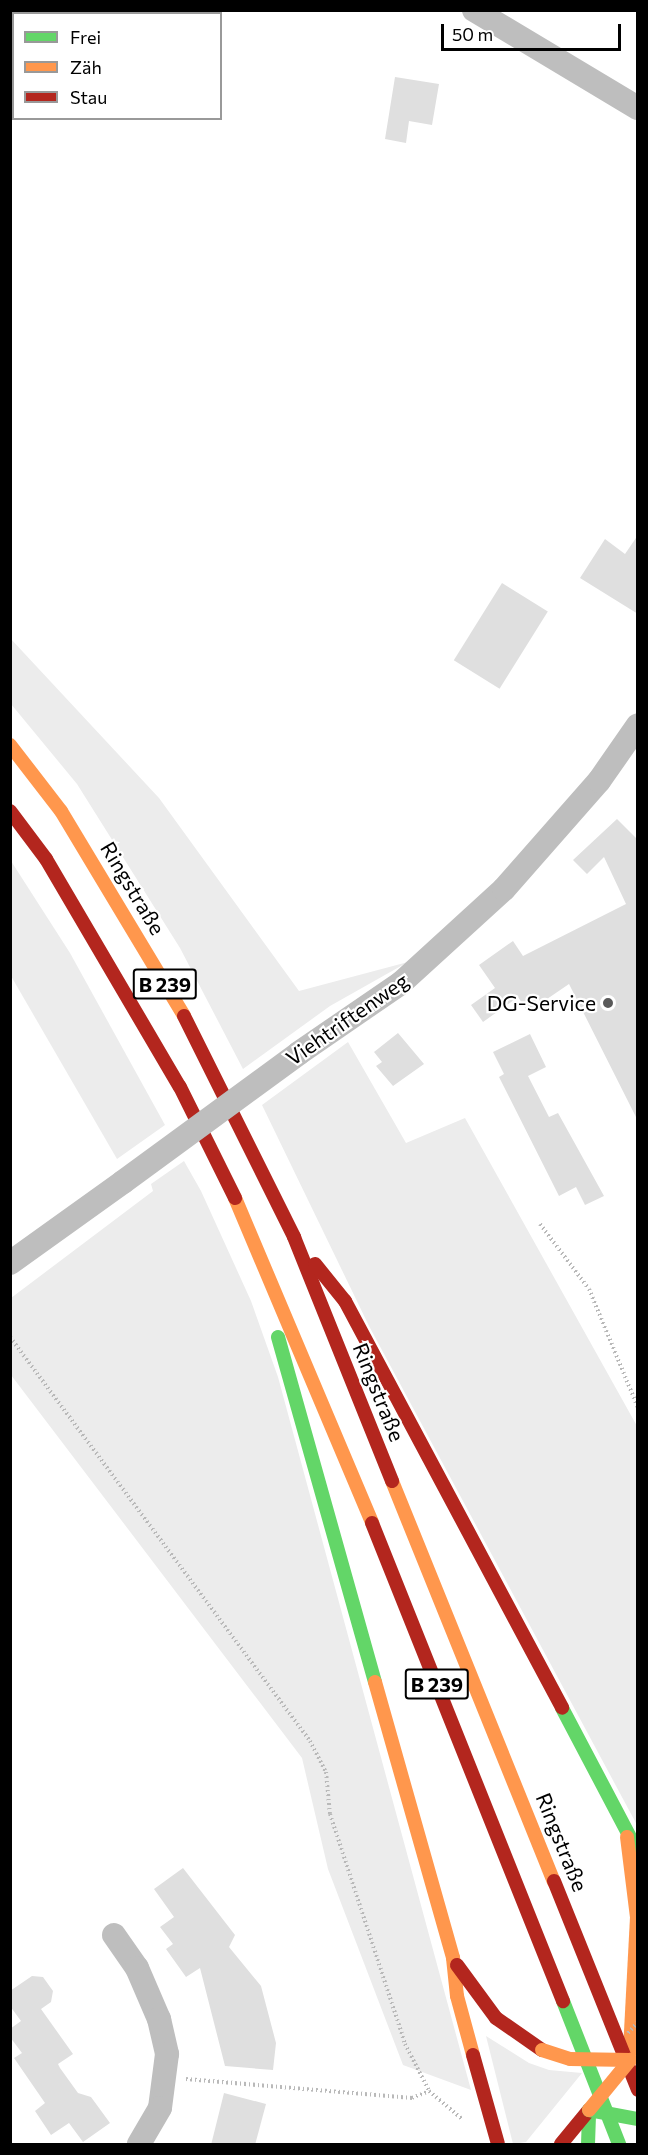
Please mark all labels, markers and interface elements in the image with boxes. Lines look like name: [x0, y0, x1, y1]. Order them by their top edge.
legend: [12, 12, 222, 120]
scale bar: [444, 12, 624, 50]
text: 50 m: [452, 23, 493, 45]
text: Frei: [70, 26, 101, 48]
text: Zäh: [70, 56, 102, 78]
text: Stau: [70, 86, 107, 108]
street label: Ringstraße: [95, 837, 171, 939]
road number: B 239: [132, 967, 198, 1001]
street label: Viehtriftenweg: [281, 967, 413, 1071]
place label: DG-Service: [487, 990, 596, 1016]
marker: DG-Service: [601, 996, 615, 1010]
street label: Ringstraße: [348, 1339, 410, 1445]
road number: B 239: [404, 1667, 470, 1701]
street label: Ringstraße: [531, 1789, 593, 1895]

